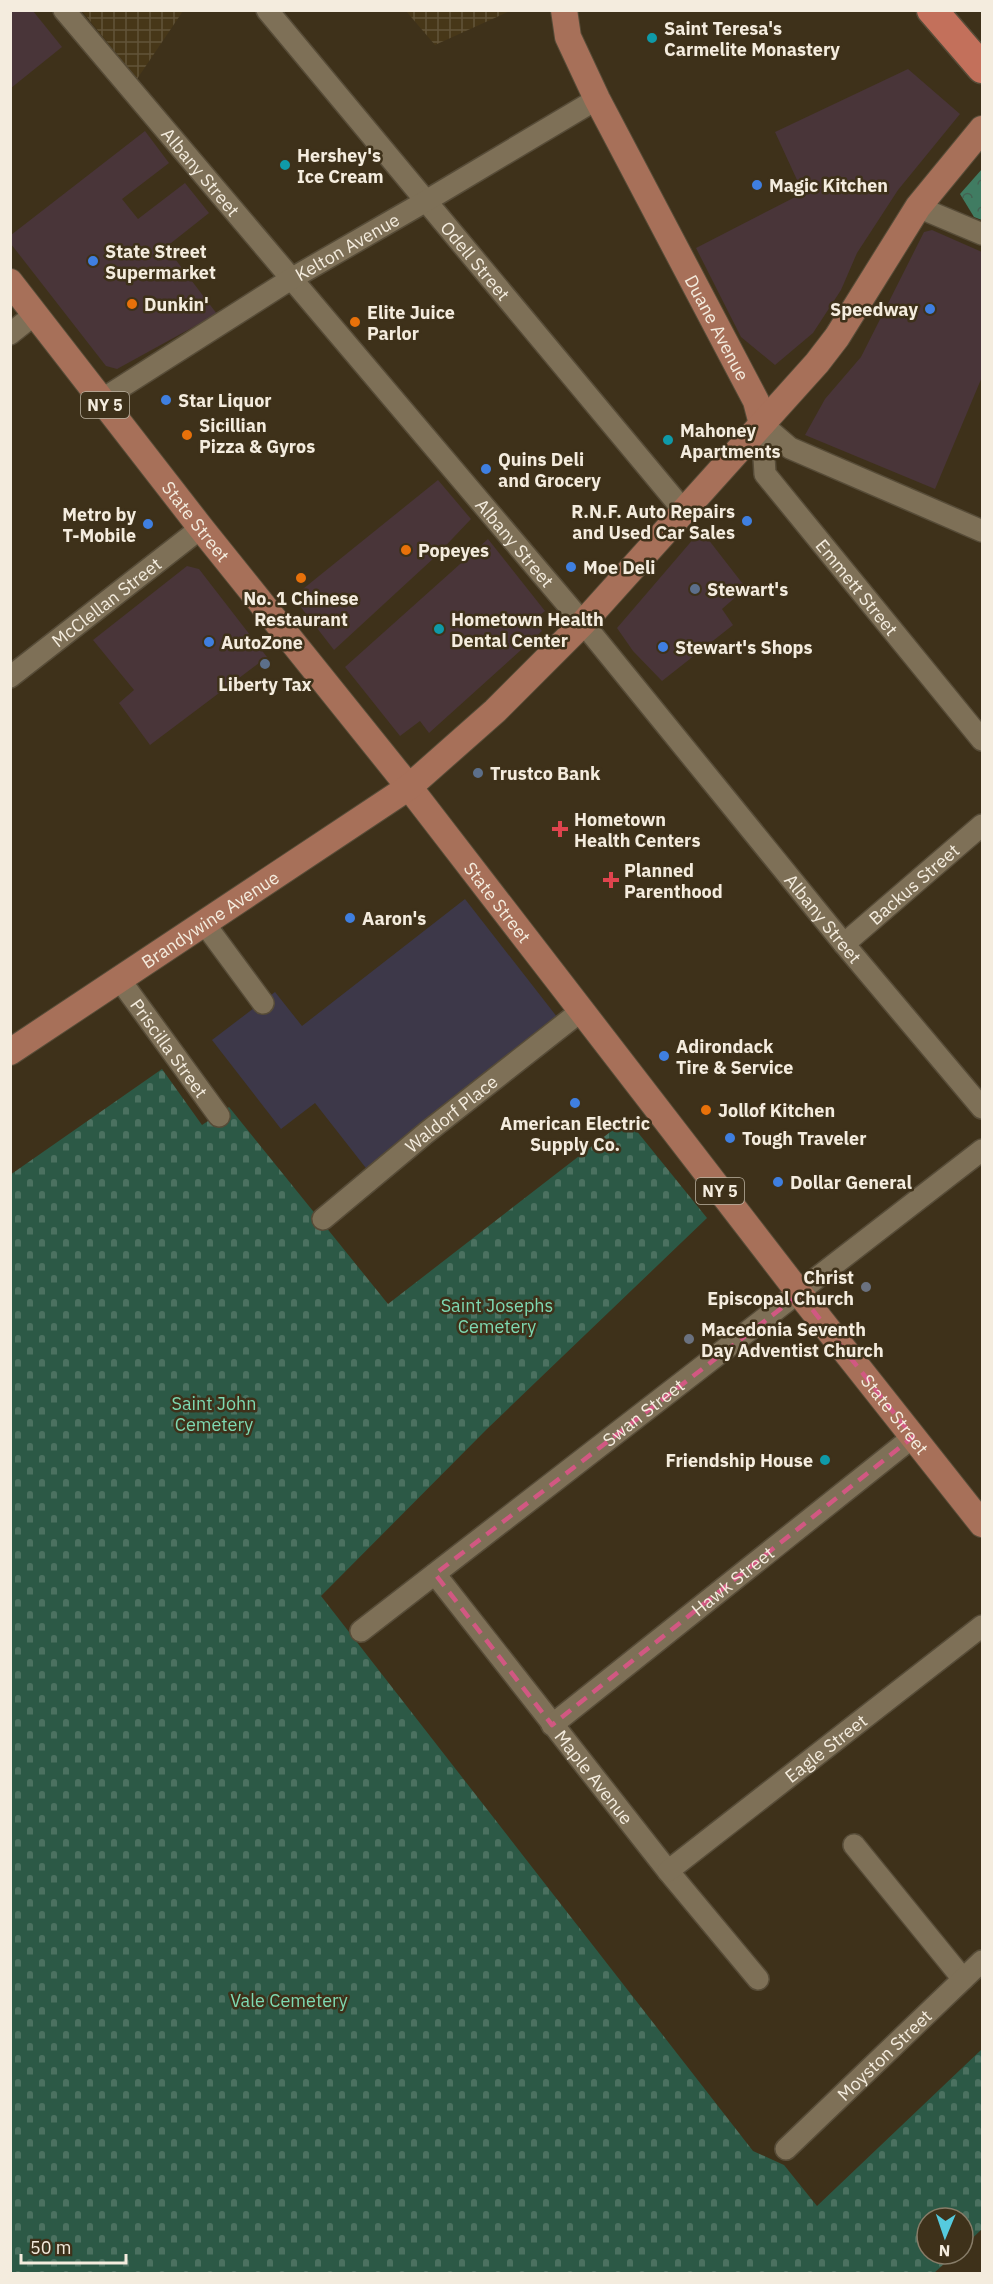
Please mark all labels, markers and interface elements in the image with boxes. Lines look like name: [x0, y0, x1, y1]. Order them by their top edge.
place label: Saint Teresa's Carmelite Monastery: [664, 17, 840, 61]
marker: Saint Teresa's Carmelite Monastery: [645, 31, 659, 45]
street label: Albany Street: [157, 123, 245, 221]
place label: Hershey's Ice Cream: [297, 144, 384, 188]
marker: Hershey's Ice Cream: [278, 158, 292, 172]
place label: Magic Kitchen: [769, 174, 888, 197]
marker: Magic Kitchen: [750, 178, 764, 192]
street label: Kelton Avenue: [291, 207, 403, 286]
street label: Odell Street: [436, 216, 515, 305]
place label: State Street Supermarket: [105, 240, 216, 284]
marker: State Street Supermarket: [86, 254, 100, 268]
street label: Duane Avenue: [680, 271, 755, 385]
place label: Dunkin': [144, 293, 209, 316]
marker: Dunkin': [125, 297, 139, 311]
place label: Speedway: [830, 298, 918, 321]
place label: Elite Juice Parlor: [367, 301, 455, 345]
marker: Speedway: [923, 302, 937, 316]
marker: Elite Juice Parlor: [348, 315, 362, 329]
place label: Star Liquor: [178, 389, 272, 412]
road number: NY 5: [81, 392, 129, 418]
marker: Star Liquor: [159, 393, 173, 407]
place label: Sicillian Pizza & Gyros: [199, 414, 315, 458]
place label: Mahoney Apartments: [680, 419, 781, 463]
marker: Sicillian Pizza & Gyros: [180, 428, 194, 442]
marker: Mahoney Apartments: [661, 433, 675, 447]
place label: Quins Deli and Grocery: [498, 448, 601, 492]
marker: Quins Deli and Grocery: [479, 462, 493, 476]
street label: State Street: [157, 476, 235, 566]
street label: Albany Street: [471, 494, 559, 592]
place label: R.N.F. Auto Repairs and Used Car Sales: [571, 500, 735, 544]
place label: Metro by T-Mobile: [62, 503, 136, 547]
marker: R.N.F. Auto Repairs and Used Car Sales: [740, 514, 754, 528]
marker: Metro by T-Mobile: [141, 517, 155, 531]
street label: Emmett Street: [811, 534, 903, 640]
place label: Popeyes: [418, 539, 489, 562]
marker: Popeyes: [399, 543, 413, 557]
street label: McClellan Street: [47, 552, 166, 652]
place label: Moe Deli: [583, 556, 656, 579]
marker: Moe Deli: [564, 560, 578, 574]
marker: No. 1 Chinese Restaurant: [294, 571, 308, 585]
place label: Stewart's: [707, 578, 788, 601]
marker: Stewart's: [688, 582, 702, 596]
place label: No. 1 Chinese Restaurant: [243, 587, 359, 631]
place label: Hometown Health Dental Center: [451, 608, 604, 652]
marker: Hometown Health Dental Center: [432, 622, 446, 636]
place label: AutoZone: [221, 631, 303, 654]
marker: AutoZone: [202, 635, 216, 649]
place label: Stewart's Shops: [675, 636, 813, 659]
marker: Stewart's Shops: [656, 640, 670, 654]
marker: Liberty Tax: [258, 657, 272, 671]
place label: Liberty Tax: [218, 673, 312, 696]
place label: Trustco Bank: [490, 762, 601, 785]
marker: Trustco Bank: [471, 766, 485, 780]
place label: Hometown Health Centers: [574, 808, 700, 852]
marker: Hometown Health Centers: [551, 820, 569, 838]
street label: Backus Street: [864, 838, 964, 929]
street label: State Street: [459, 857, 536, 947]
place label: Planned Parenthood: [624, 859, 723, 903]
street label: Brandywine Avenue: [137, 865, 283, 973]
street label: Albany Street: [780, 869, 867, 968]
marker: Planned Parenthood: [602, 871, 620, 889]
place label: Aaron's: [362, 907, 426, 930]
marker: Aaron's: [343, 911, 357, 925]
street label: Priscilla Street: [126, 994, 213, 1102]
place label: Adirondack Tire & Service: [676, 1035, 793, 1079]
marker: Adirondack Tire & Service: [657, 1049, 671, 1063]
street label: Waldorf Place: [400, 1070, 502, 1157]
marker: American Electric Supply Co.: [568, 1096, 582, 1110]
place label: Jollof Kitchen: [718, 1099, 835, 1122]
marker: Jollof Kitchen: [699, 1103, 713, 1117]
place label: American Electric Supply Co.: [500, 1112, 650, 1156]
place label: Tough Traveler: [742, 1127, 866, 1150]
marker: Tough Traveler: [723, 1131, 737, 1145]
place label: Dollar General: [790, 1171, 912, 1194]
marker: Dollar General: [771, 1175, 785, 1189]
road number: NY 5: [696, 1178, 744, 1204]
place label: Christ Episcopal Church: [707, 1266, 854, 1310]
marker: Christ Episcopal Church: [859, 1280, 873, 1294]
park label: Saint Josephs Cemetery: [441, 1294, 553, 1338]
place label: Macedonia Seventh Day Adventist Church: [701, 1318, 884, 1362]
marker: Macedonia Seventh Day Adventist Church: [682, 1332, 696, 1346]
street label: State Street: [856, 1369, 934, 1459]
street label: Swan Street: [598, 1373, 689, 1451]
park label: Saint John Cemetery: [171, 1392, 257, 1436]
place label: Friendship House: [666, 1449, 813, 1472]
marker: Friendship House: [818, 1453, 832, 1467]
street label: Hawk Street: [687, 1541, 779, 1621]
street label: Eagle Street: [780, 1709, 871, 1787]
street label: Maple Avenue: [550, 1725, 639, 1829]
park label: Vale Cemetery: [230, 1989, 348, 2012]
street label: Moyston Street: [832, 2004, 936, 2106]
north arrow: [915, 2206, 975, 2266]
scale bar: [21, 2227, 126, 2265]
text: 50 m: [30, 2236, 72, 2259]
text: N: [938, 2241, 951, 2261]

